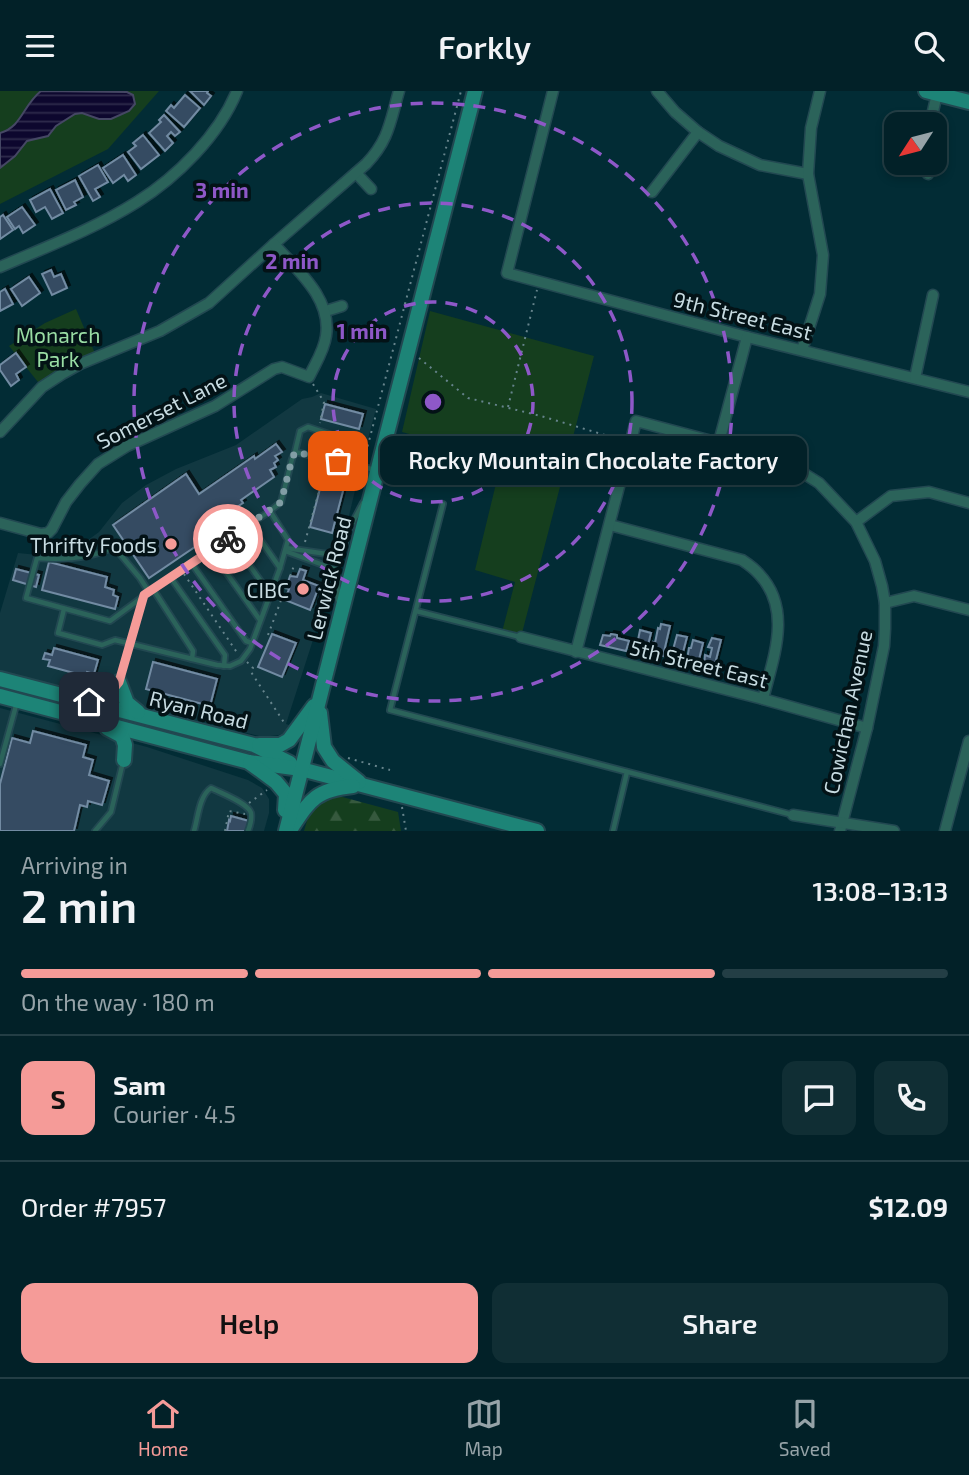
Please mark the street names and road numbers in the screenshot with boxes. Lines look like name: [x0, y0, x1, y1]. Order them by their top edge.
street label: 9th Street East: [671, 286, 815, 344]
street label: Somerset Lane: [92, 367, 230, 453]
street label: Lerwick Road: [301, 513, 355, 643]
street label: Cowichan Avenue: [817, 628, 877, 796]
street label: 5th Street East: [628, 634, 770, 692]
street label: Ryan Road: [147, 685, 251, 733]

